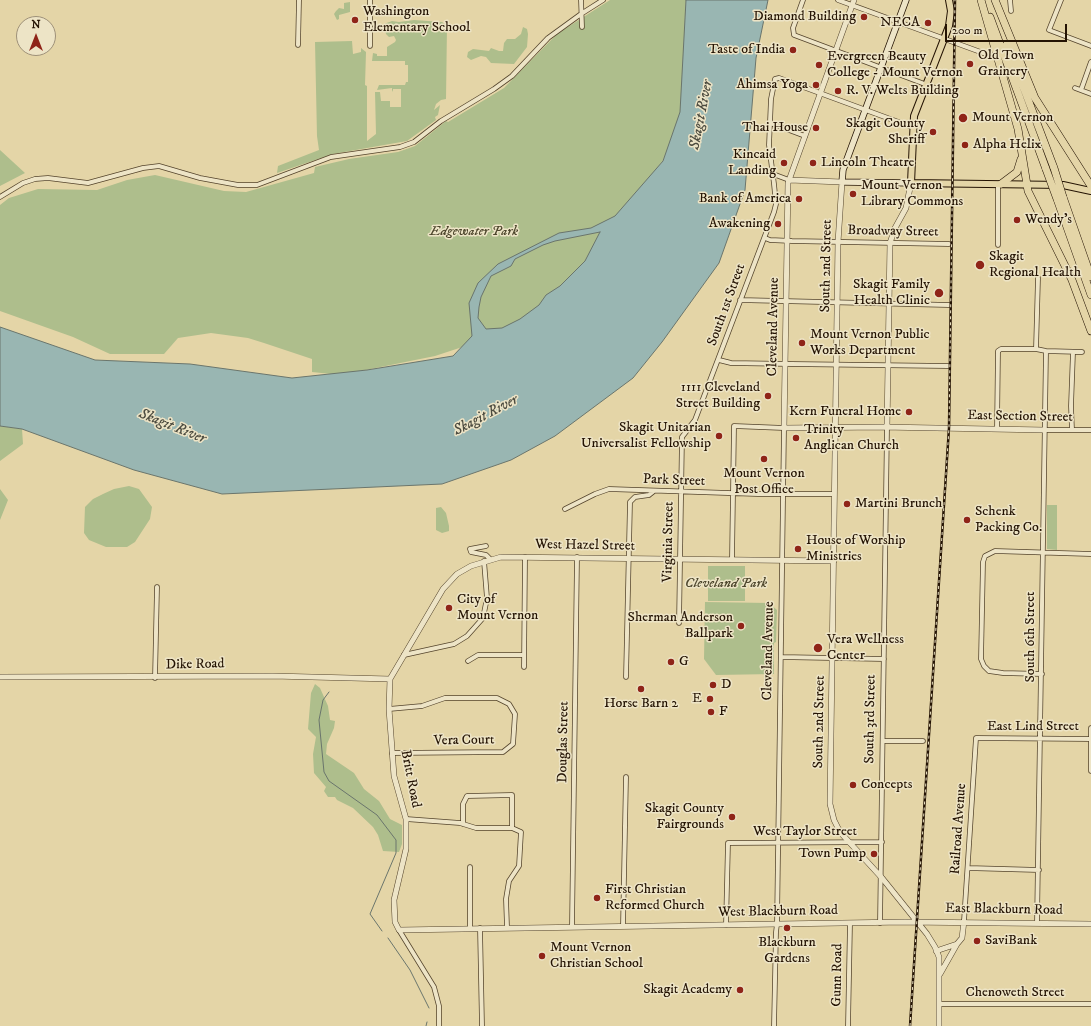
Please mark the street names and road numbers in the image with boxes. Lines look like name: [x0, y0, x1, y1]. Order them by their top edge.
street label: South 2nd Street: [818, 219, 836, 313]
street label: Broadway Street: [847, 223, 939, 241]
street label: South 1st Street: [704, 262, 750, 348]
street label: Cleveland Avenue: [765, 277, 783, 377]
street label: East Section Street: [967, 408, 1073, 426]
street label: Park Street: [643, 472, 705, 490]
street label: Virginia Street: [660, 501, 678, 583]
street label: West Hazel Street: [535, 537, 635, 555]
street label: South 6th Street: [1023, 592, 1039, 682]
street label: Cleveland Avenue: [760, 601, 778, 701]
street label: Dike Road: [166, 656, 224, 674]
street label: South 3rd Street: [862, 674, 880, 764]
street label: South 2nd Street: [811, 675, 829, 769]
street label: Douglas Street: [555, 701, 573, 783]
street label: East Lind Street: [987, 719, 1079, 735]
street label: Vera Court: [434, 732, 494, 750]
street label: Britt Road: [396, 749, 424, 809]
street label: Railroad Avenue: [947, 783, 971, 875]
street label: West Taylor Street: [753, 824, 857, 840]
street label: East Blackburn Road: [945, 901, 1063, 919]
street label: West Blackburn Road: [718, 903, 838, 921]
street label: Gunn Road: [829, 943, 847, 1007]
street label: Chenoweth Street: [965, 985, 1065, 1001]

